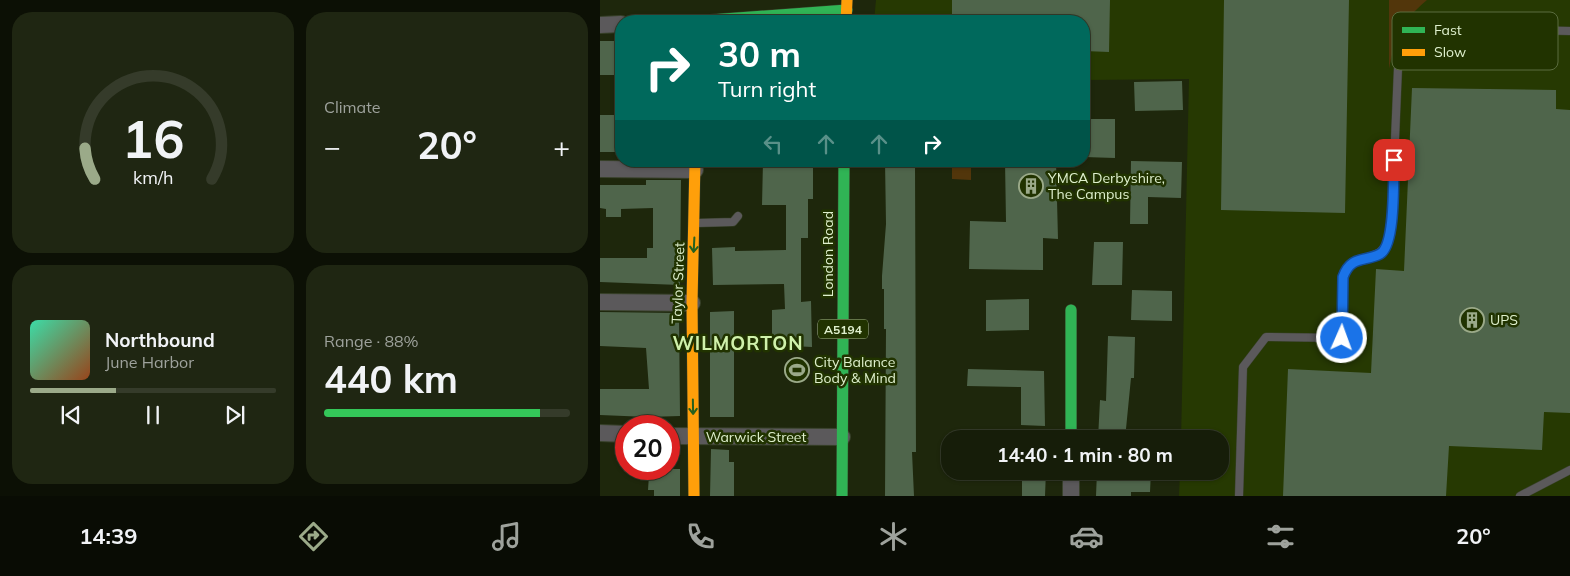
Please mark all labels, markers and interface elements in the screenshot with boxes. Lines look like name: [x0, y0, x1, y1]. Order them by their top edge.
legend: [1392, 12, 1558, 70]
text: Fast: [1434, 21, 1462, 39]
text: 30 m: [718, 32, 801, 76]
icon: right: [635, 35, 700, 100]
text: Slow: [1434, 43, 1466, 61]
text: Turn right: [718, 75, 816, 103]
text: Climate: [324, 97, 380, 117]
text: 16: [122, 106, 184, 171]
text: 20°: [417, 121, 477, 169]
text: −: [324, 129, 341, 164]
text: +: [553, 129, 570, 164]
icon: left: [759, 130, 787, 158]
icon: ahead: [812, 130, 840, 158]
icon: ahead: [865, 130, 893, 158]
icon: right: [918, 130, 946, 158]
pin: [1373, 139, 1415, 181]
icon: arrive: [1380, 146, 1408, 174]
text: km/h: [133, 166, 173, 188]
place label: YMCA Derbyshire, The Campus: [1047, 169, 1165, 203]
building icon: YMCA Derbyshire, The Campus: [1018, 173, 1044, 199]
street label: London Road: [819, 211, 837, 297]
one-way arrow: [690, 237, 699, 253]
street label: Taylor Street: [668, 242, 688, 324]
building icon: UPS: [1459, 307, 1485, 333]
position arrow: [1315, 311, 1367, 363]
place label: UPS: [1490, 311, 1518, 329]
road number: A5194: [818, 320, 868, 338]
text: Northbound: [105, 328, 215, 352]
text: Range · 88%: [324, 331, 419, 351]
district label: WILMORTON: [672, 331, 804, 355]
text: June Harbor: [105, 352, 194, 372]
place label: City Balance Body & Mind: [814, 353, 896, 387]
text: 440 km: [324, 355, 458, 403]
sports icon: City Balance Body & Mind: [784, 357, 810, 383]
one-way arrow: [688, 399, 698, 415]
icon: previous: [57, 401, 85, 429]
icon: pause: [139, 401, 167, 429]
icon: next: [221, 401, 249, 429]
speed limit sign: 20: [615, 415, 680, 480]
street label: Warwick Street: [706, 428, 806, 446]
text: 14:40 · 1 min · 80 m: [997, 443, 1173, 467]
icon: directions: [296, 519, 331, 554]
icon: music: [489, 519, 524, 554]
icon: phone: [683, 519, 718, 554]
icon: climate: [876, 519, 911, 554]
icon: car: [1069, 519, 1104, 554]
icon: filters: [1263, 519, 1298, 554]
text: 14:39: [79, 522, 137, 550]
text: 20°: [1456, 522, 1491, 550]

